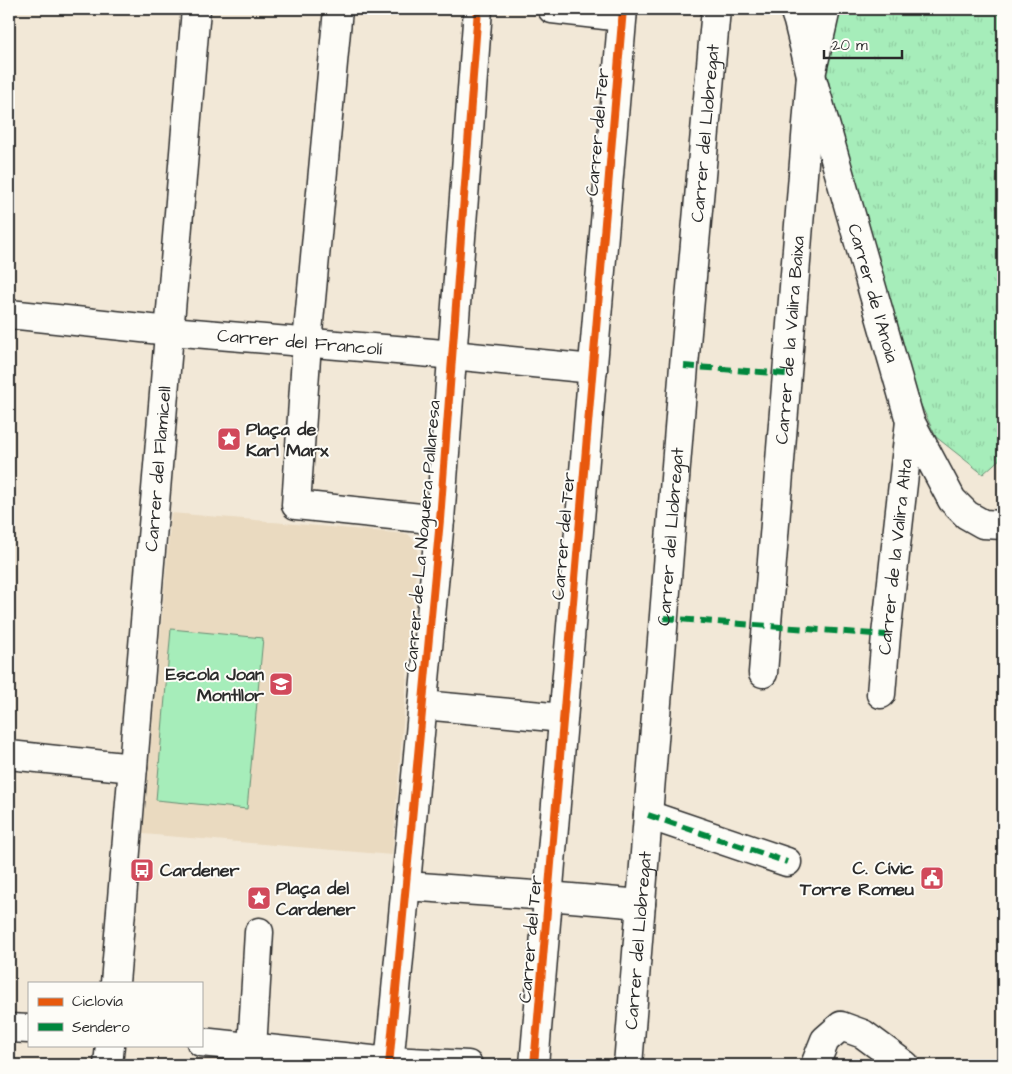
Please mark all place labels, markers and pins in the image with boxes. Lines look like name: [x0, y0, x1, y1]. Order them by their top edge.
place label: Plaça de Karl Marx: [246, 417, 329, 463]
place icon: Plaça de Karl Marx: [216, 426, 242, 452]
place label: Escola Joan Montllor: [166, 662, 264, 708]
school or university icon: Escola Joan Montllor: [268, 671, 294, 697]
place label: C. Cívic Torre Romeu: [799, 856, 915, 902]
bus stop icon: Cardener: [129, 857, 155, 883]
place label: Cardener: [160, 858, 240, 883]
public building icon: C. Cívic Torre Romeu: [919, 865, 945, 891]
place label: Plaça del Cardener: [276, 876, 356, 922]
place icon: Plaça del Cardener: [246, 885, 272, 911]

